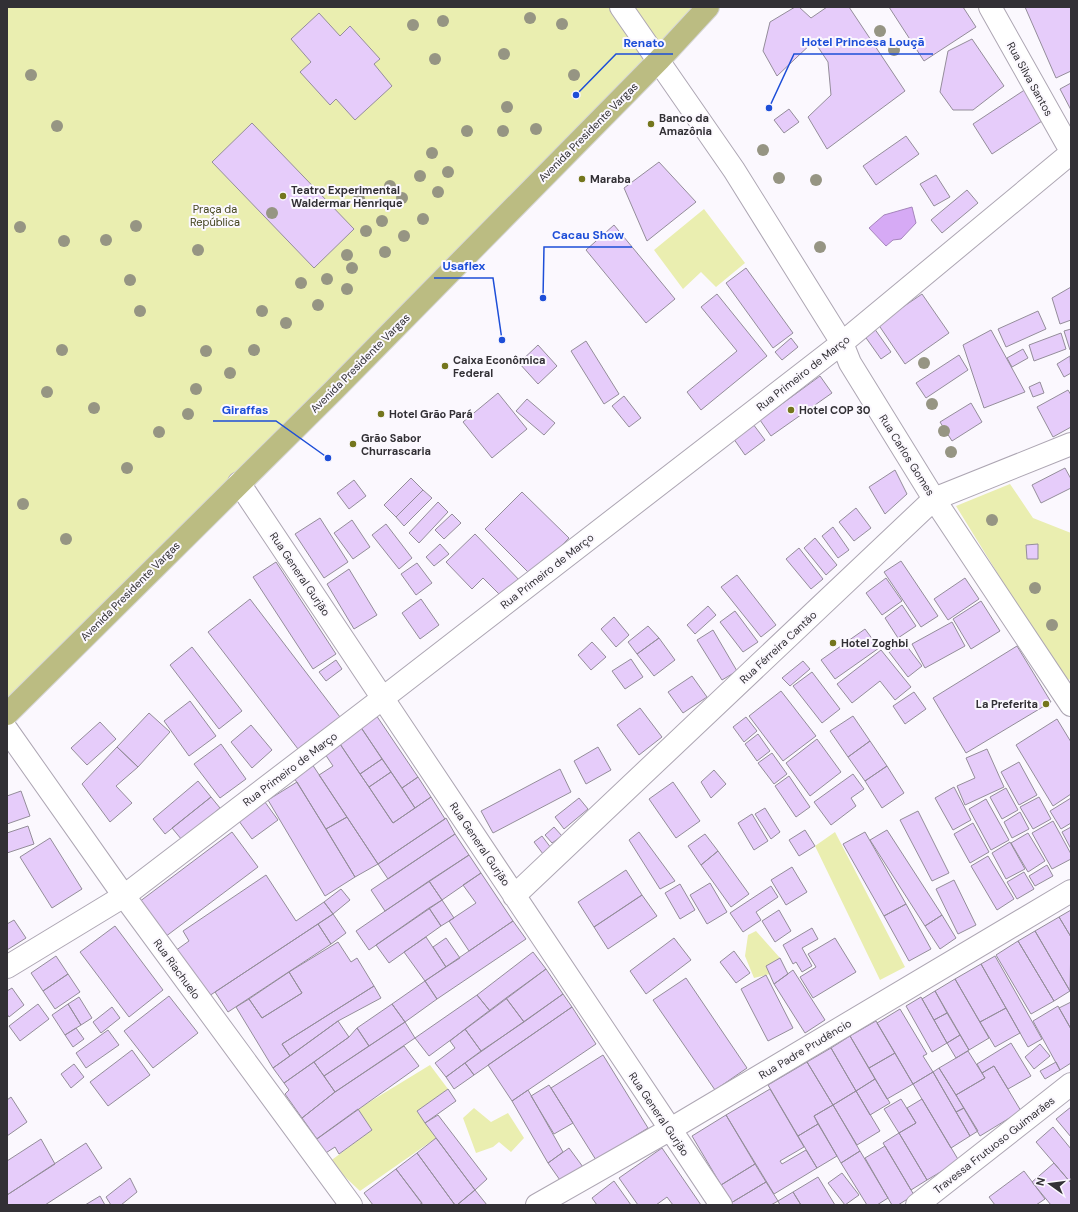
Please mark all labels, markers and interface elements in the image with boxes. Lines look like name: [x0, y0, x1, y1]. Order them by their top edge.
callout: Renato: [616, 30, 673, 54]
callout: Hotel Princesa Louçã: [794, 30, 933, 54]
text: Hotel Princesa Louçã: [801, 34, 925, 50]
text: Renato: [623, 35, 665, 51]
street label: Rua Silva Santos: [1004, 40, 1056, 118]
street label: Avenida Presidente Vargas: [535, 79, 641, 185]
place label: Banco da Amazônia: [659, 111, 712, 138]
marker: Banco da Amazônia: [646, 119, 656, 129]
place label: Maraba: [590, 172, 631, 186]
marker: Maraba: [577, 174, 587, 184]
place label: Teatro Experimental Waldermar Henrique: [291, 183, 403, 210]
marker: Teatro Experimental Waldermar Henrique: [278, 191, 288, 201]
park label: Praça da República: [190, 202, 240, 229]
callout: Cacau Show: [544, 223, 632, 247]
text: Cacau Show: [552, 227, 624, 243]
callout: Usaflex: [434, 254, 493, 278]
text: Usaflex: [443, 258, 486, 274]
street label: Avenida Presidente Vargas: [307, 310, 413, 416]
street label: Rua Primeiro de Março: [753, 332, 853, 414]
place label: Caixa Econômica Federal: [453, 353, 546, 380]
marker: Caixa Econômica Federal: [440, 361, 450, 371]
callout: Giraffas: [213, 397, 276, 421]
text: Giraffas: [222, 402, 268, 418]
place label: Hotel COP 30: [799, 403, 871, 417]
marker: Hotel COP 30: [786, 405, 796, 415]
place label: Hotel Grão Pará: [389, 407, 473, 421]
marker: Hotel Grão Pará: [376, 409, 386, 419]
street label: Rua Carlos Gomes: [876, 412, 938, 498]
place label: Grão Sabor Churrascaria: [361, 431, 431, 458]
marker: Grão Sabor Churrascaria: [348, 439, 358, 449]
street label: Rua General Gurjão: [267, 529, 333, 619]
street label: Rua Primeiro de Março: [497, 530, 597, 612]
street label: Avenida Presidente Vargas: [77, 538, 183, 644]
street label: Rua Férreira Cantão: [736, 608, 820, 686]
place label: Hotel Zoghbi: [841, 636, 908, 650]
marker: Hotel Zoghbi: [828, 638, 838, 648]
place label: La Preferita: [976, 697, 1038, 711]
marker: La Preferita: [1041, 699, 1051, 709]
street label: Rua Primeiro de Março: [240, 729, 340, 809]
street label: Rua General Gurjão: [447, 799, 513, 889]
street label: Rua Riachuelo: [150, 936, 204, 1002]
street label: Rua Padre Prudêncio: [756, 1016, 854, 1082]
street label: Rua General Gurjão: [626, 1069, 692, 1159]
street label: Travessa Frutuoso Guimarães: [930, 1093, 1058, 1197]
north arrow: [1030, 1164, 1070, 1204]
text: N: [1033, 1176, 1048, 1187]

